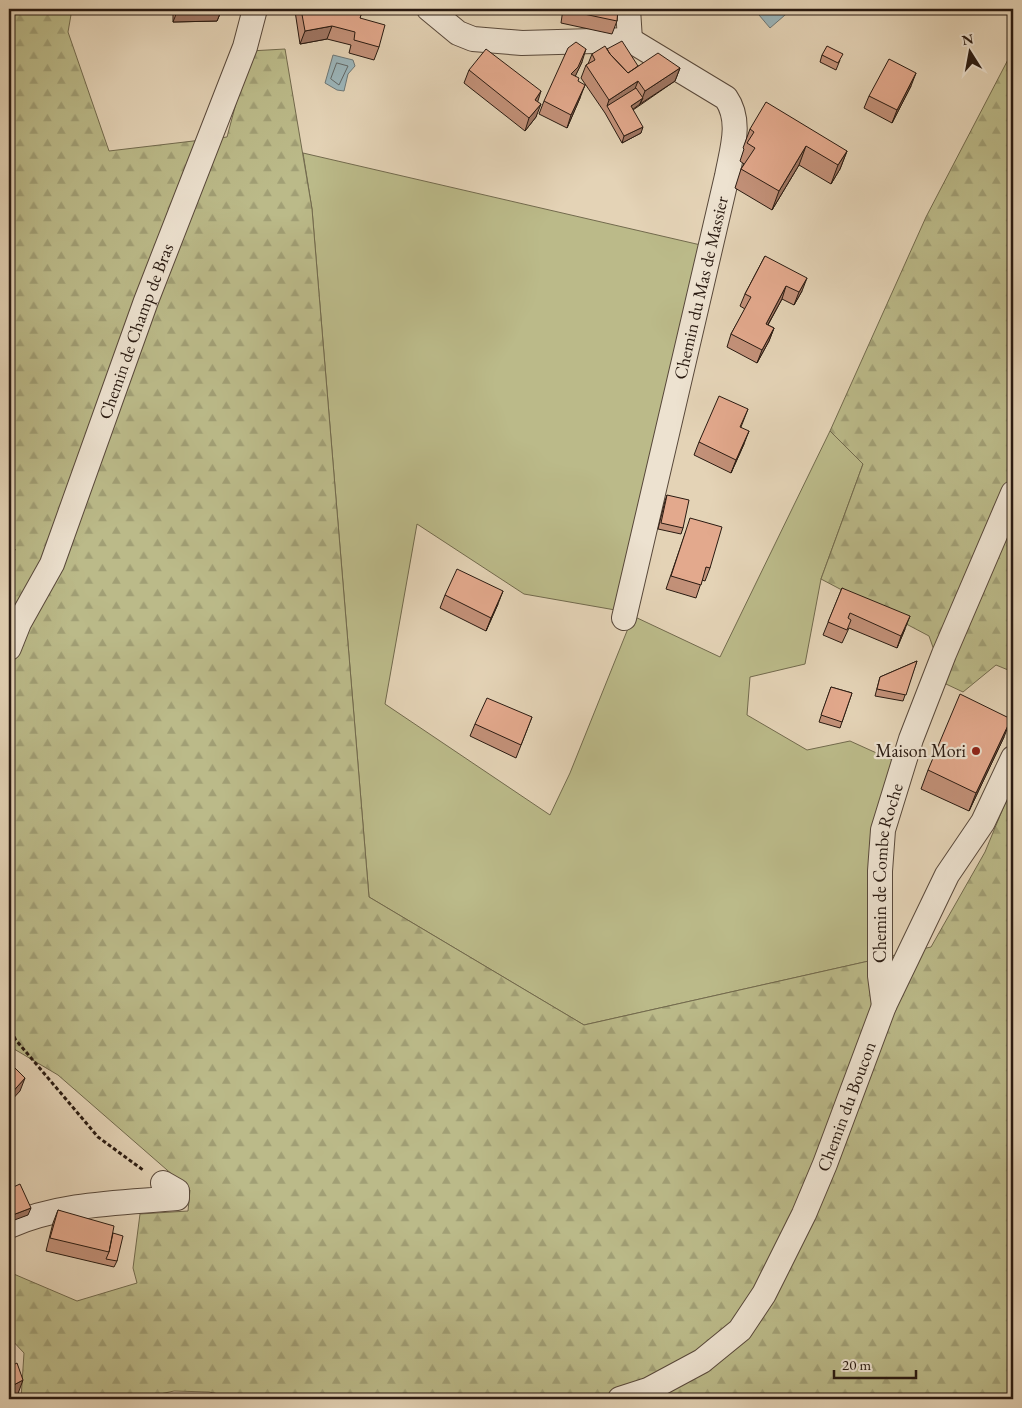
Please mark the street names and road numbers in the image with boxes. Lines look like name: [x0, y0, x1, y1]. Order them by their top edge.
street label: Chemin du Mas de Massier: [668, 194, 733, 382]
street label: Chemin de Champ de Bras: [93, 239, 179, 422]
street label: Chemin de Combe Roche: [868, 780, 908, 963]
street label: Chemin du Boucon: [811, 1038, 881, 1175]

